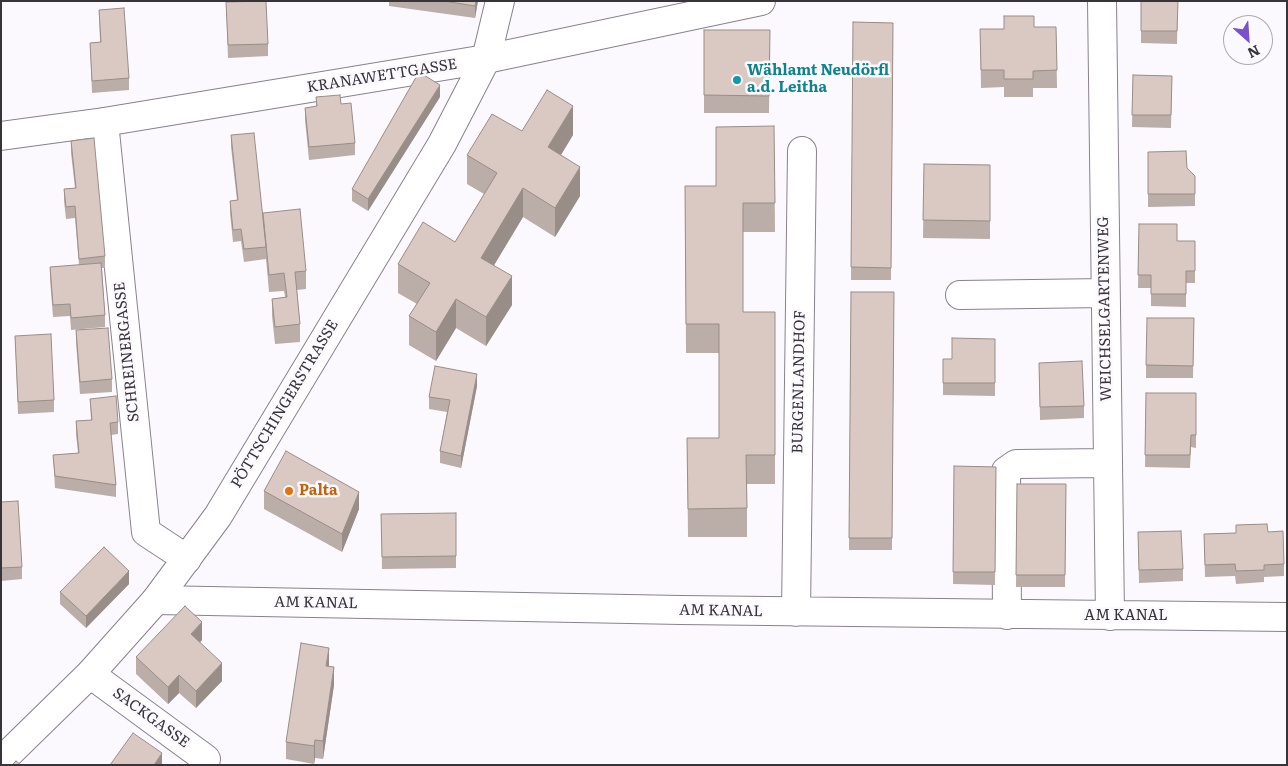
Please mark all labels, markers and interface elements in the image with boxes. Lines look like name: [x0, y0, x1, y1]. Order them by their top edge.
north arrow: [1223, 15, 1273, 65]
text: N: [1244, 41, 1264, 64]
street label: KRANAWETTGASSE: [306, 55, 458, 97]
place label: Wählamt Neudörfl a.d. Leitha: [747, 62, 889, 97]
marker: Wählamt Neudörfl a.d. Leitha: [731, 74, 743, 86]
street label: WEICHSELGARTENWEG: [1094, 216, 1116, 402]
street label: SCHREINERGASSE: [111, 281, 143, 423]
street label: BURGENLANDHOF: [789, 310, 809, 454]
street label: PÖTTSCHINGERSTRASSE: [228, 317, 342, 491]
place label: Palta: [299, 482, 338, 500]
marker: Palta: [283, 485, 295, 497]
street label: AM KANAL: [274, 593, 358, 613]
street label: AM KANAL: [679, 601, 763, 621]
street label: AM KANAL: [1084, 607, 1168, 625]
street label: SACKGASSE: [109, 684, 193, 752]

